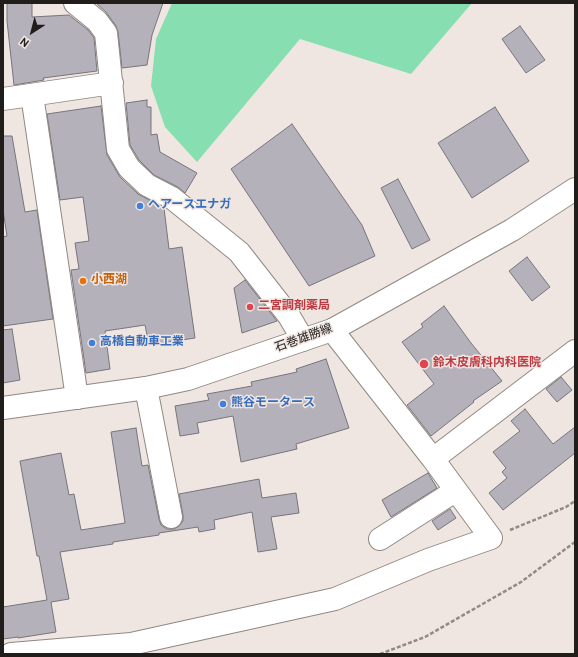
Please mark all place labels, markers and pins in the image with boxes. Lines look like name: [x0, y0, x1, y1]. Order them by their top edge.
place label: ヘアースエナガ: [148, 199, 231, 213]
marker: ヘアースエナガ: [135, 201, 145, 211]
place label: 小西湖: [91, 274, 127, 288]
marker: 小西湖: [78, 276, 88, 286]
place label: 二宮調剤薬局: [258, 300, 330, 314]
marker: 二宮調剤薬局: [245, 302, 255, 312]
place label: 高橋自動車工業: [100, 336, 184, 350]
marker: 高橋自動車工業: [87, 338, 97, 348]
place label: 鈴木皮膚科内科医院: [433, 357, 541, 371]
marker: 鈴木皮膚科内科医院: [418, 358, 430, 370]
place label: 熊谷モータース: [231, 397, 315, 411]
marker: 熊谷モータース: [218, 399, 228, 409]

